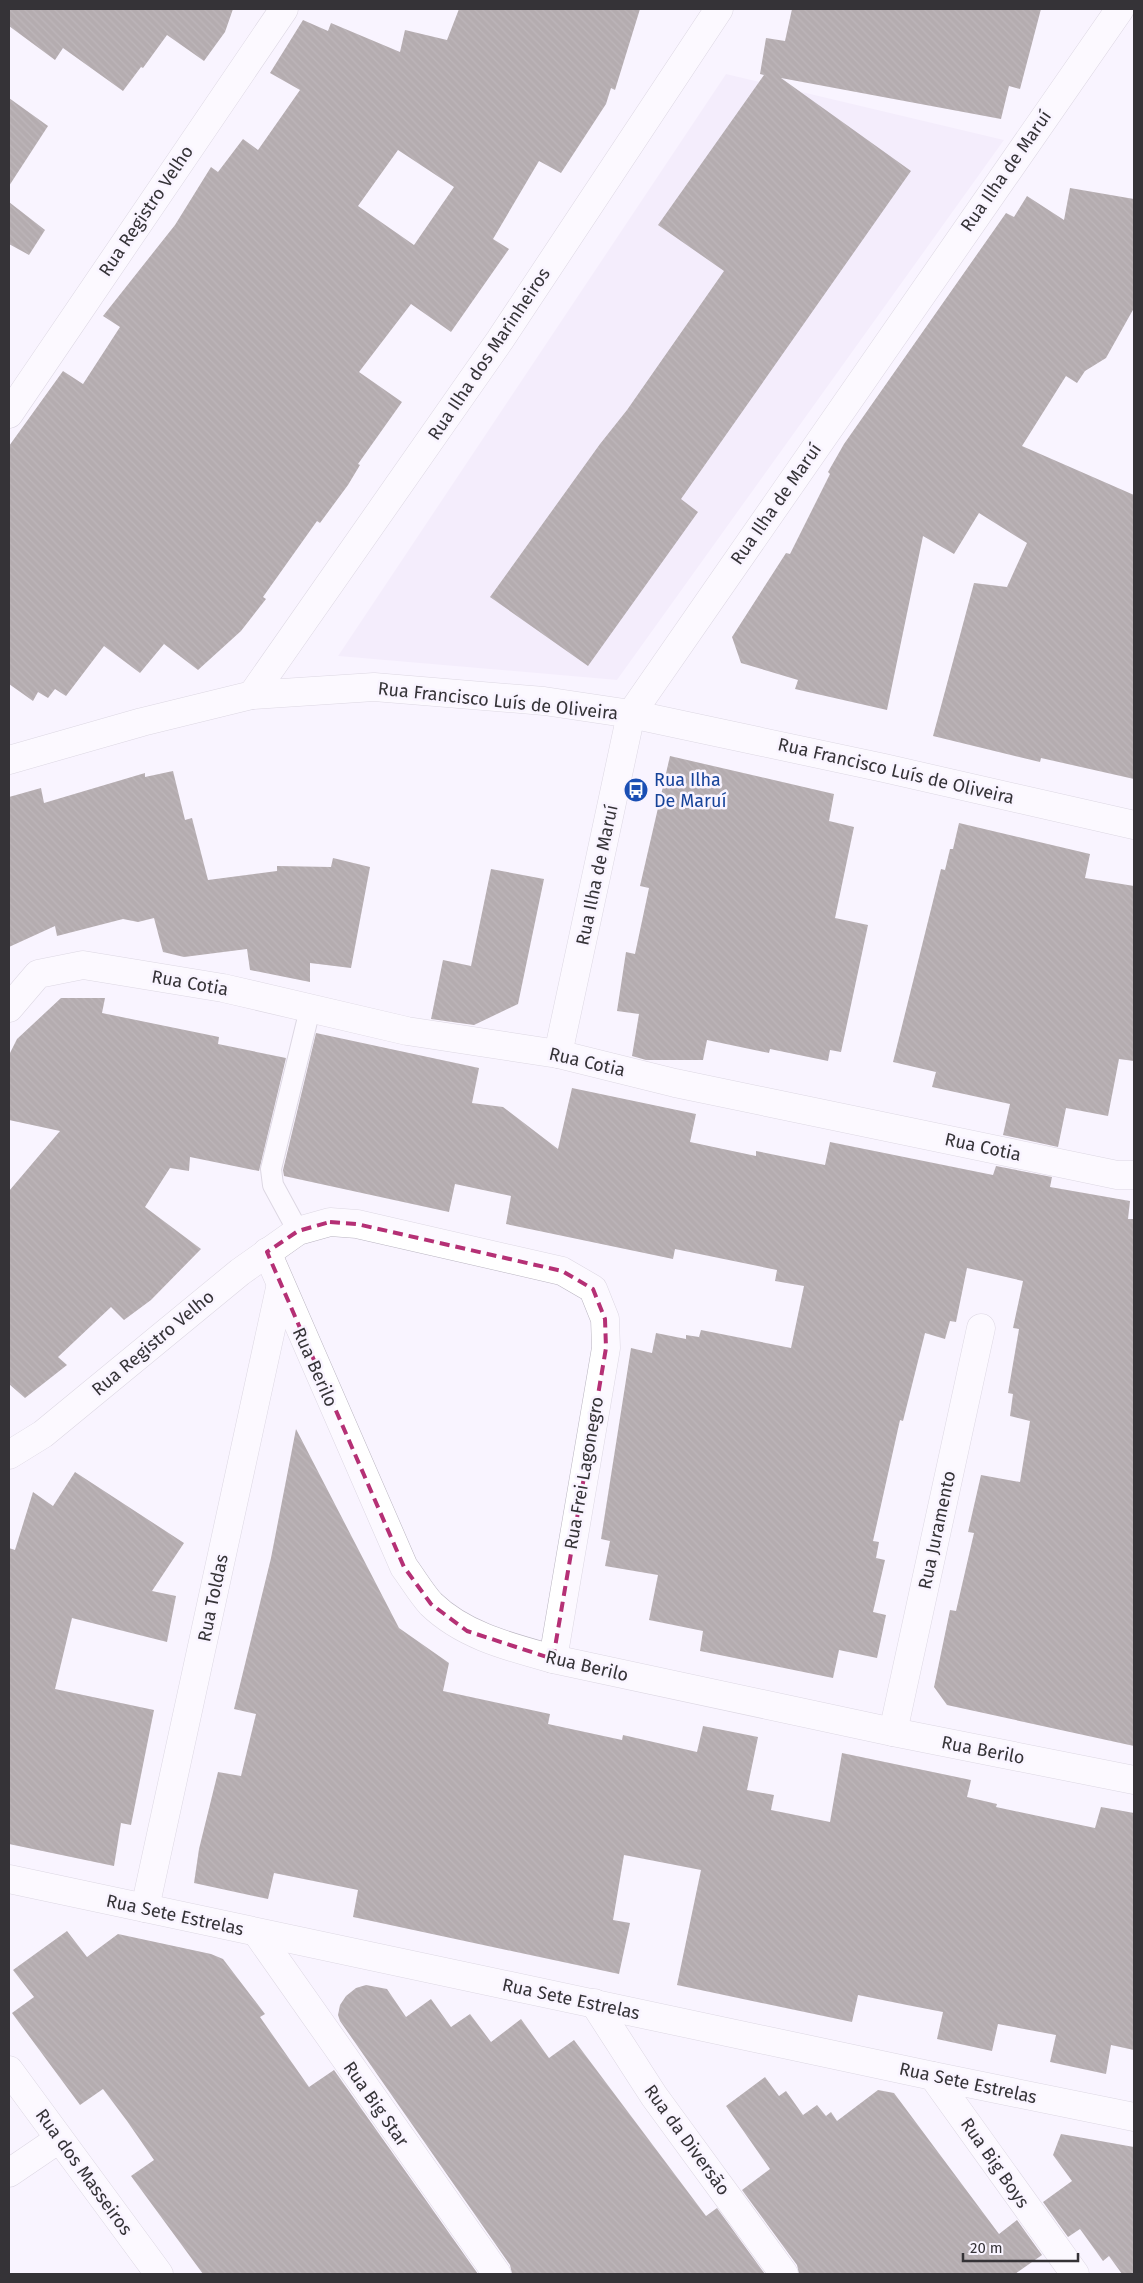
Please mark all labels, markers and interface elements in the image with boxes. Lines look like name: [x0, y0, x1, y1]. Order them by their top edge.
street label: Rua Ilha de Maruí: [956, 106, 1056, 236]
street label: Rua Registro Velho: [94, 141, 198, 281]
street label: Rua Ilha dos Marinheiros: [423, 264, 555, 444]
street label: Rua Ilha de Maruí: [726, 439, 826, 569]
street label: Rua Francisco Luís de Oliveira: [377, 677, 619, 725]
street label: Rua Francisco Luís de Oliveira: [776, 733, 1016, 809]
place label: Rua Ilha De Maruí: [654, 769, 726, 812]
bus stop icon: Rua Ilha De Maruí: [623, 777, 649, 803]
street label: Rua Ilha de Maruí: [571, 803, 623, 947]
street label: Rua Cotia: [150, 965, 230, 1001]
street label: Rua Cotia: [547, 1043, 627, 1081]
street label: Rua Cotia: [943, 1128, 1023, 1166]
street label: Rua Registro Velho: [87, 1285, 219, 1401]
street label: Rua Berilo: [288, 1324, 342, 1410]
street label: Rua Frei Lagonegro: [560, 1395, 608, 1551]
street label: Rua Juramento: [914, 1469, 960, 1591]
street label: Rua Toldas: [193, 1552, 233, 1644]
street label: Rua Berilo: [543, 1646, 631, 1686]
street label: Rua Berilo: [939, 1731, 1027, 1769]
street label: Rua Sete Estrelas: [104, 1890, 246, 1940]
street label: Rua Sete Estrelas: [500, 1974, 642, 2024]
street label: Rua Big Star: [339, 2057, 413, 2151]
street label: Rua Sete Estrelas: [897, 2058, 1039, 2108]
street label: Rua da Diversão: [639, 2080, 735, 2200]
street label: Rua dos Masseiros: [31, 2105, 137, 2239]
street label: Rua Big Boys: [956, 2114, 1034, 2212]
scale bar: [963, 2230, 1078, 2262]
text: 20 m: [970, 2239, 1003, 2257]

